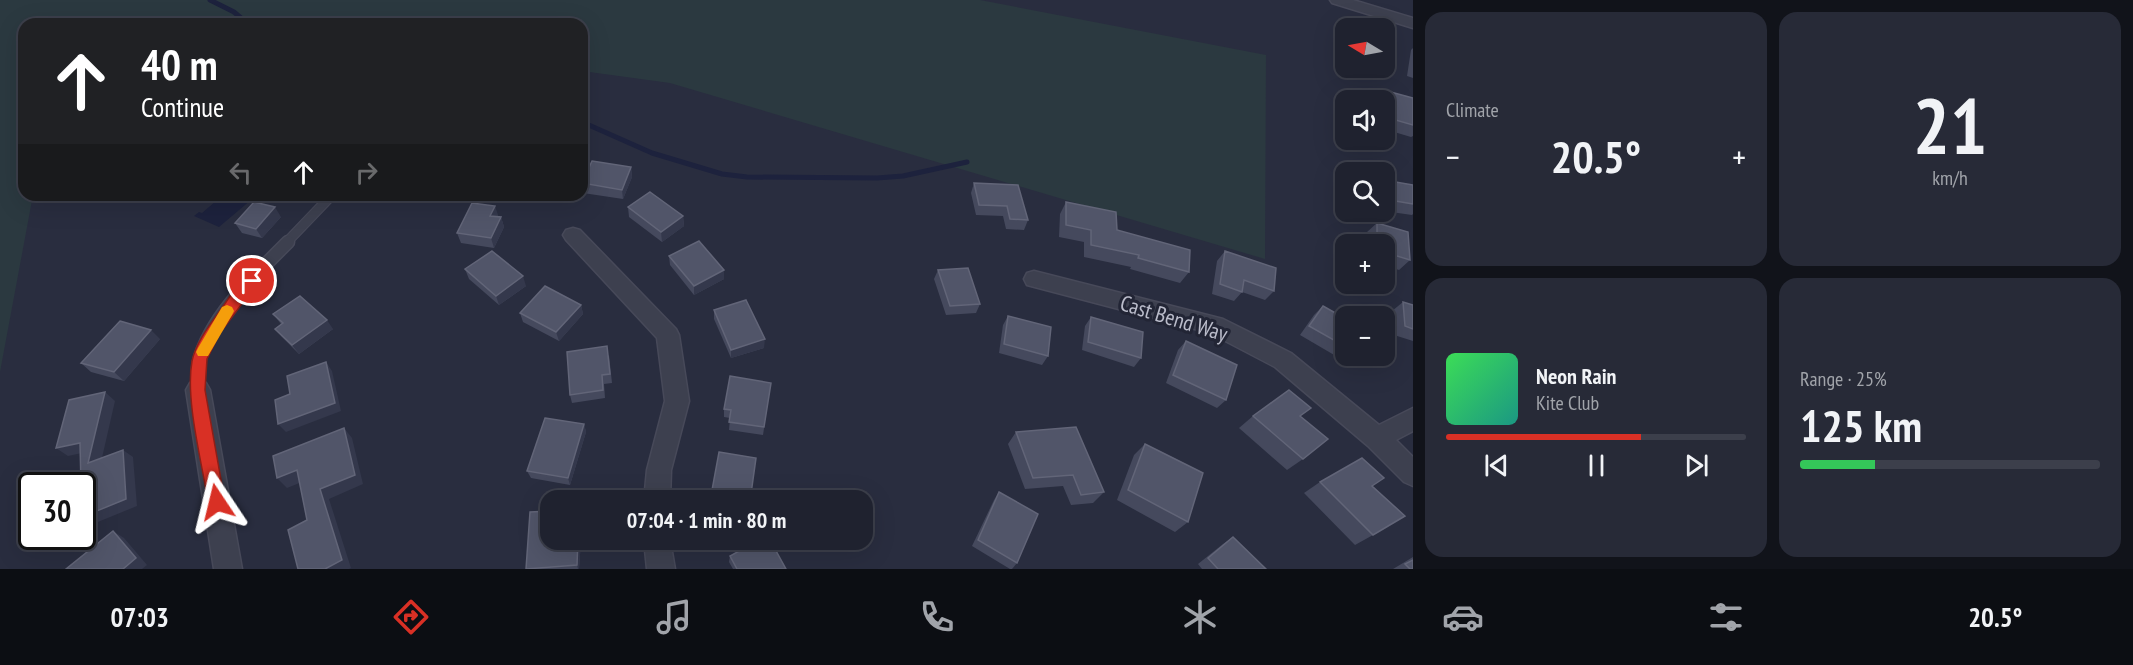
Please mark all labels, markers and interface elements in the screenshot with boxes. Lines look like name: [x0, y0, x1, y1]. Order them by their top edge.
north arrow: [1335, 18, 1395, 78]
map controls: [1335, 18, 1395, 366]
text: 40 m: [141, 37, 218, 92]
icon: ahead: [42, 42, 120, 120]
text: 21: [1913, 75, 1987, 176]
text: Continue: [141, 90, 224, 124]
button: sound: [1335, 90, 1395, 150]
text: Climate: [1446, 97, 1499, 123]
text: 20.5°: [1551, 127, 1641, 185]
text: −: [1446, 135, 1460, 178]
text: +: [1732, 135, 1746, 178]
icon: left: [224, 156, 257, 189]
icon: ahead: [287, 156, 320, 189]
icon: right: [350, 156, 383, 189]
button: search: [1335, 162, 1395, 222]
text: km/h: [1932, 165, 1968, 191]
button: +: [1335, 234, 1395, 294]
pin: [226, 255, 277, 306]
icon: arrive: [235, 264, 268, 297]
street label: Cast Bend Way: [1117, 288, 1232, 348]
button: −: [1335, 306, 1395, 366]
text: Neon Rain: [1536, 362, 1616, 390]
text: Range · 25%: [1800, 366, 1887, 392]
text: Kite Club: [1536, 390, 1599, 416]
text: 125 km: [1800, 396, 1922, 454]
icon: previous: [1480, 449, 1513, 482]
icon: pause: [1580, 449, 1613, 482]
icon: next: [1680, 449, 1713, 482]
position arrow: [185, 470, 249, 534]
speed limit sign: 30: [18, 472, 96, 550]
text: 07:04 · 1 min · 80 m: [627, 506, 786, 534]
icon: directions: [390, 596, 432, 638]
icon: music: [653, 596, 695, 638]
icon: phone: [916, 596, 958, 638]
icon: climate: [1179, 596, 1221, 638]
icon: car: [1442, 596, 1484, 638]
icon: filters: [1705, 596, 1747, 638]
text: 07:03: [111, 600, 169, 634]
text: 20.5°: [1968, 600, 2022, 634]

